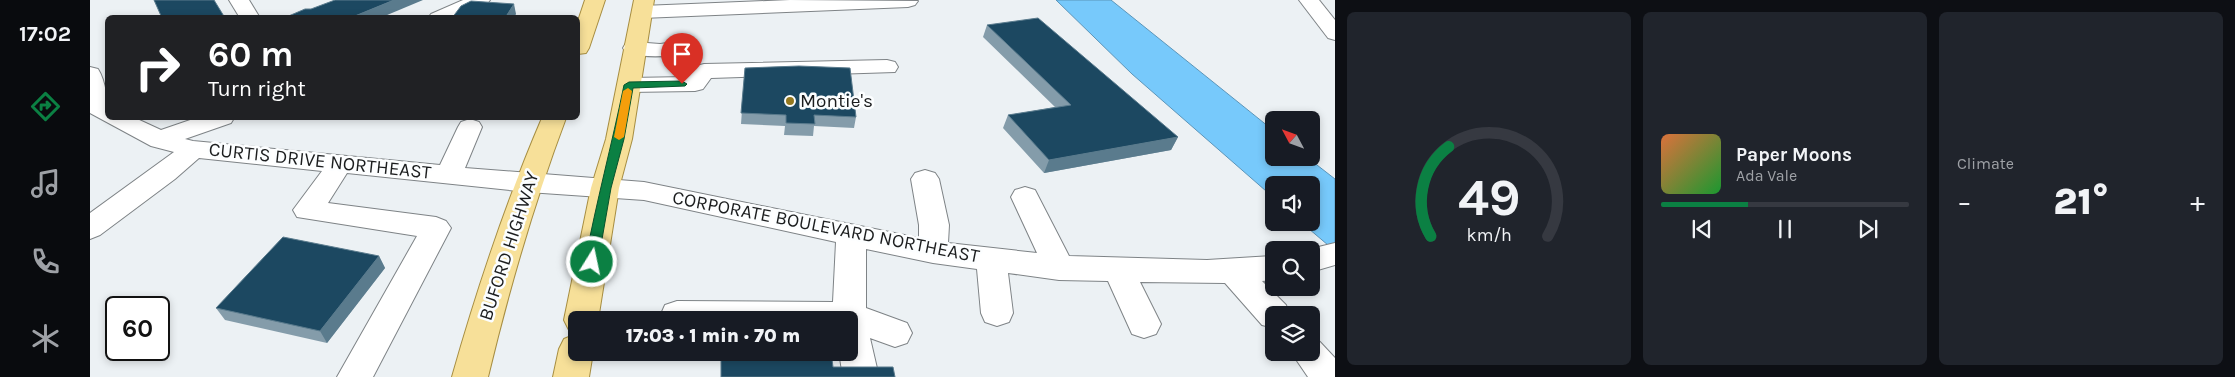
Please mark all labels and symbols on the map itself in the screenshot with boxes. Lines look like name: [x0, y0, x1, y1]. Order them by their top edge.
pin: [661, 33, 703, 84]
place label: Montie's: [800, 90, 873, 112]
marker: Montie's: [784, 95, 796, 107]
north arrow: [1265, 111, 1320, 166]
street label: CURTIS DRIVE NORTHEAST: [208, 138, 433, 184]
street label: BUFORD HIGHWAY: [475, 168, 544, 323]
street label: CORPORATE BOULEVARD NORTHEAST: [671, 186, 982, 268]
position arrow: [565, 235, 617, 287]
speed limit sign: 60: [105, 296, 170, 361]

